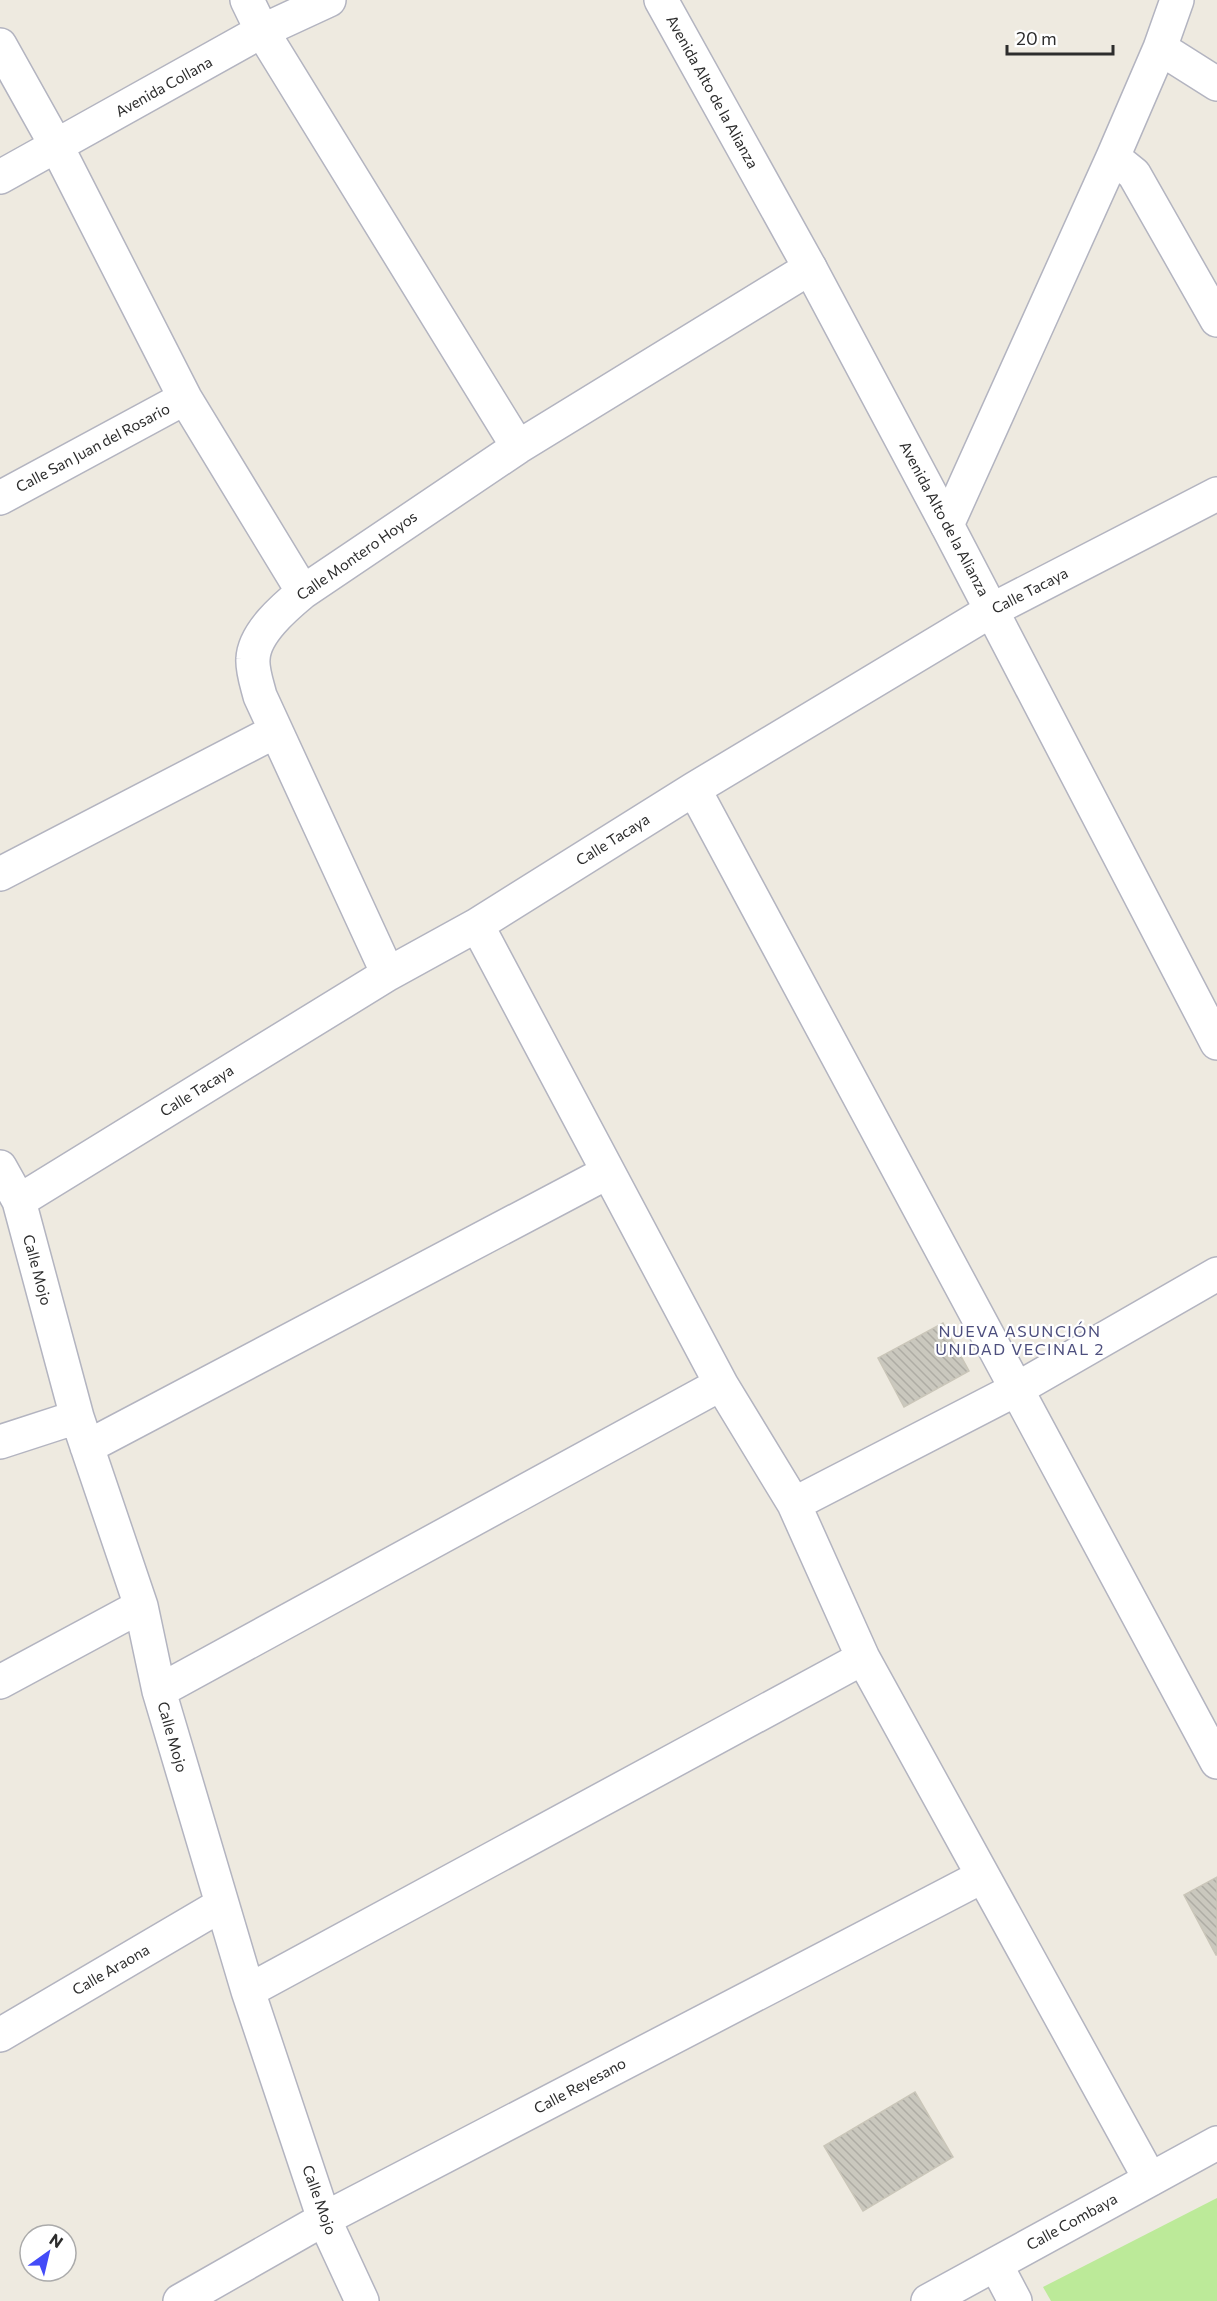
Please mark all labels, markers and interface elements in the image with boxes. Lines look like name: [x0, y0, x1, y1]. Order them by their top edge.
street label: Avenida Alto de la Alianza: [663, 12, 763, 171]
scale bar: [1007, 18, 1114, 56]
text: 20 m: [1016, 27, 1057, 49]
street label: Avenida Collana: [112, 52, 215, 120]
street label: Calle San Juan del Rosario: [12, 399, 173, 495]
street label: Avenida Alto de la Alianza: [896, 438, 993, 599]
street label: Calle Montero Hoyos: [293, 507, 420, 604]
street label: Calle Tacaya: [988, 563, 1071, 617]
street label: Calle Tacaya: [572, 809, 653, 869]
street label: Calle Tacaya: [156, 1060, 237, 1120]
street label: Calle Mojo: [20, 1232, 56, 1307]
district label: NUEVA ASUNCIÓN UNIDAD VECINAL 2: [935, 1321, 1105, 1358]
street label: Calle Mojo: [154, 1699, 192, 1774]
street label: Calle Araona: [69, 1940, 152, 1998]
street label: Calle Reyesano: [531, 2053, 629, 2117]
street label: Calle Mojo: [299, 2162, 341, 2237]
street label: Calle Combaya: [1023, 2189, 1120, 2253]
north arrow: [18, 2223, 78, 2283]
text: N: [46, 2229, 67, 2251]

